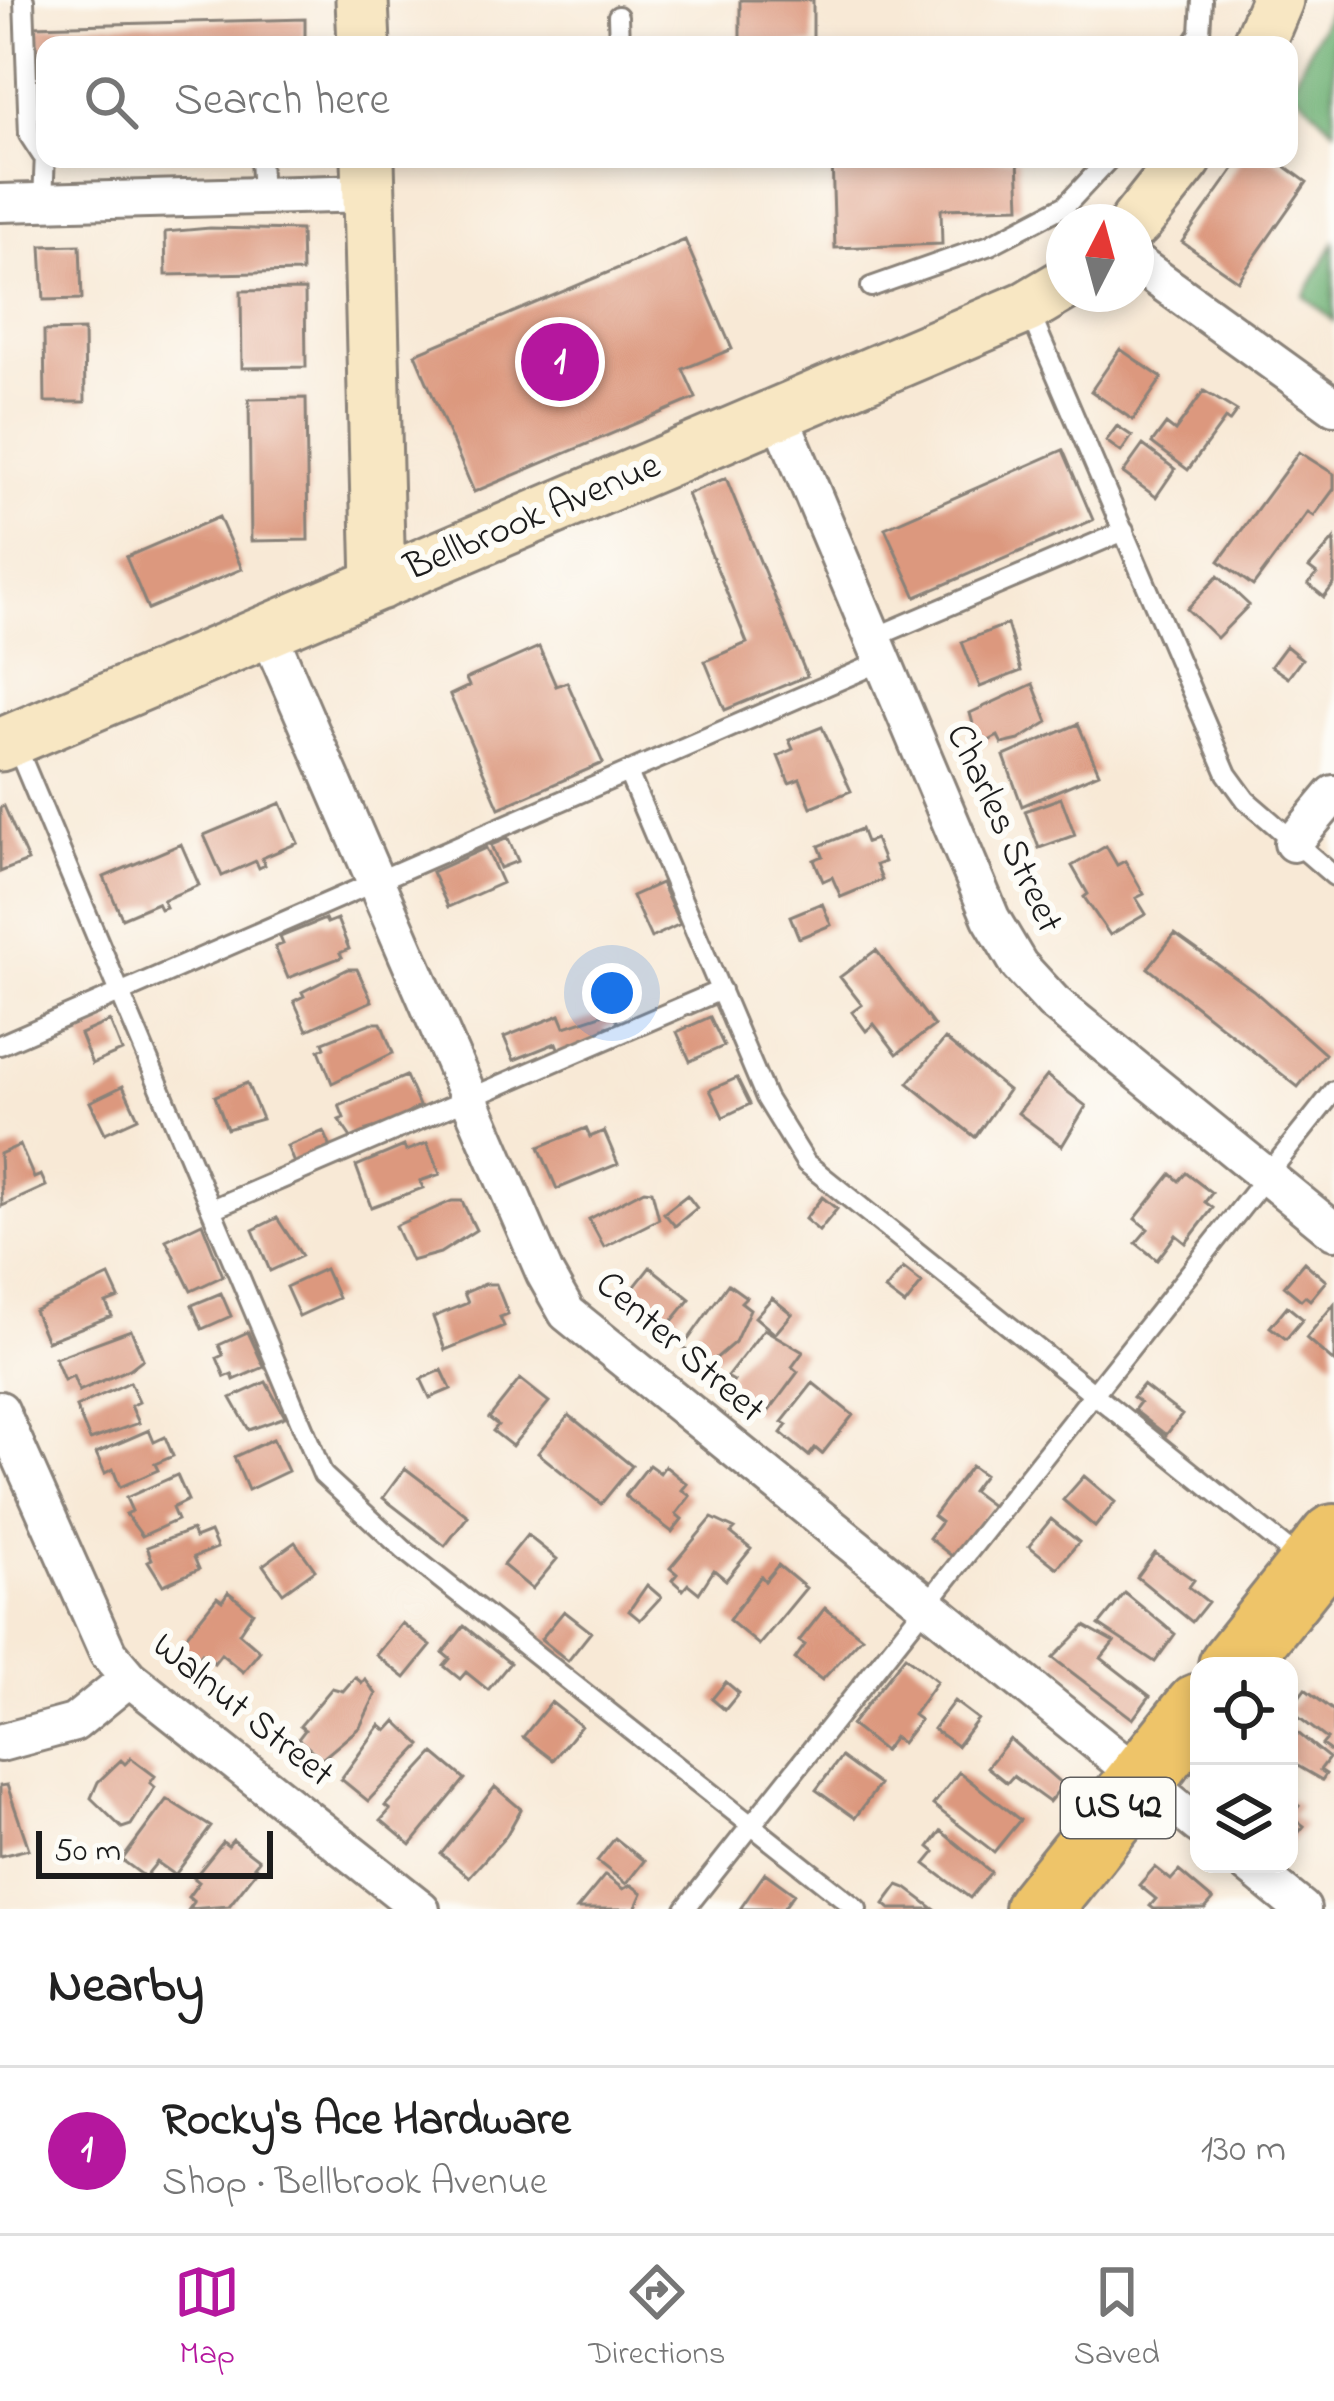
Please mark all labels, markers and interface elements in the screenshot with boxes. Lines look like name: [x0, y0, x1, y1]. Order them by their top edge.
search box: [36, 36, 1298, 168]
icon: search: [78, 69, 144, 135]
text: Search here: [174, 69, 390, 135]
north arrow: [1046, 204, 1154, 312]
pin: 1: [521, 317, 599, 407]
street label: Bellbrook Avenue: [396, 438, 670, 598]
street label: Charles Street: [930, 715, 1076, 943]
your location: [582, 963, 642, 1023]
street label: Center Street: [582, 1258, 776, 1438]
street label: Walnut Street: [138, 1620, 346, 1802]
map controls: [1190, 1657, 1298, 1873]
button: locate: [1190, 1657, 1298, 1765]
button: layers: [1190, 1765, 1298, 1873]
road number: US 42: [1061, 1778, 1175, 1838]
scale bar: [36, 1825, 273, 1878]
text: 50 m: [54, 1828, 121, 1876]
text: Nearby: [48, 1950, 204, 2025]
text: Rocky's Ace Hardware: [162, 2089, 571, 2155]
text: 1: [81, 2122, 93, 2179]
text: 130 m: [1201, 2122, 1286, 2179]
text: Shop · Bellbrook Avenue: [162, 2155, 547, 2212]
tab: Map: [174, 2259, 240, 2379]
tab: Directions: [588, 2259, 725, 2379]
tab: Saved: [1074, 2259, 1160, 2379]

